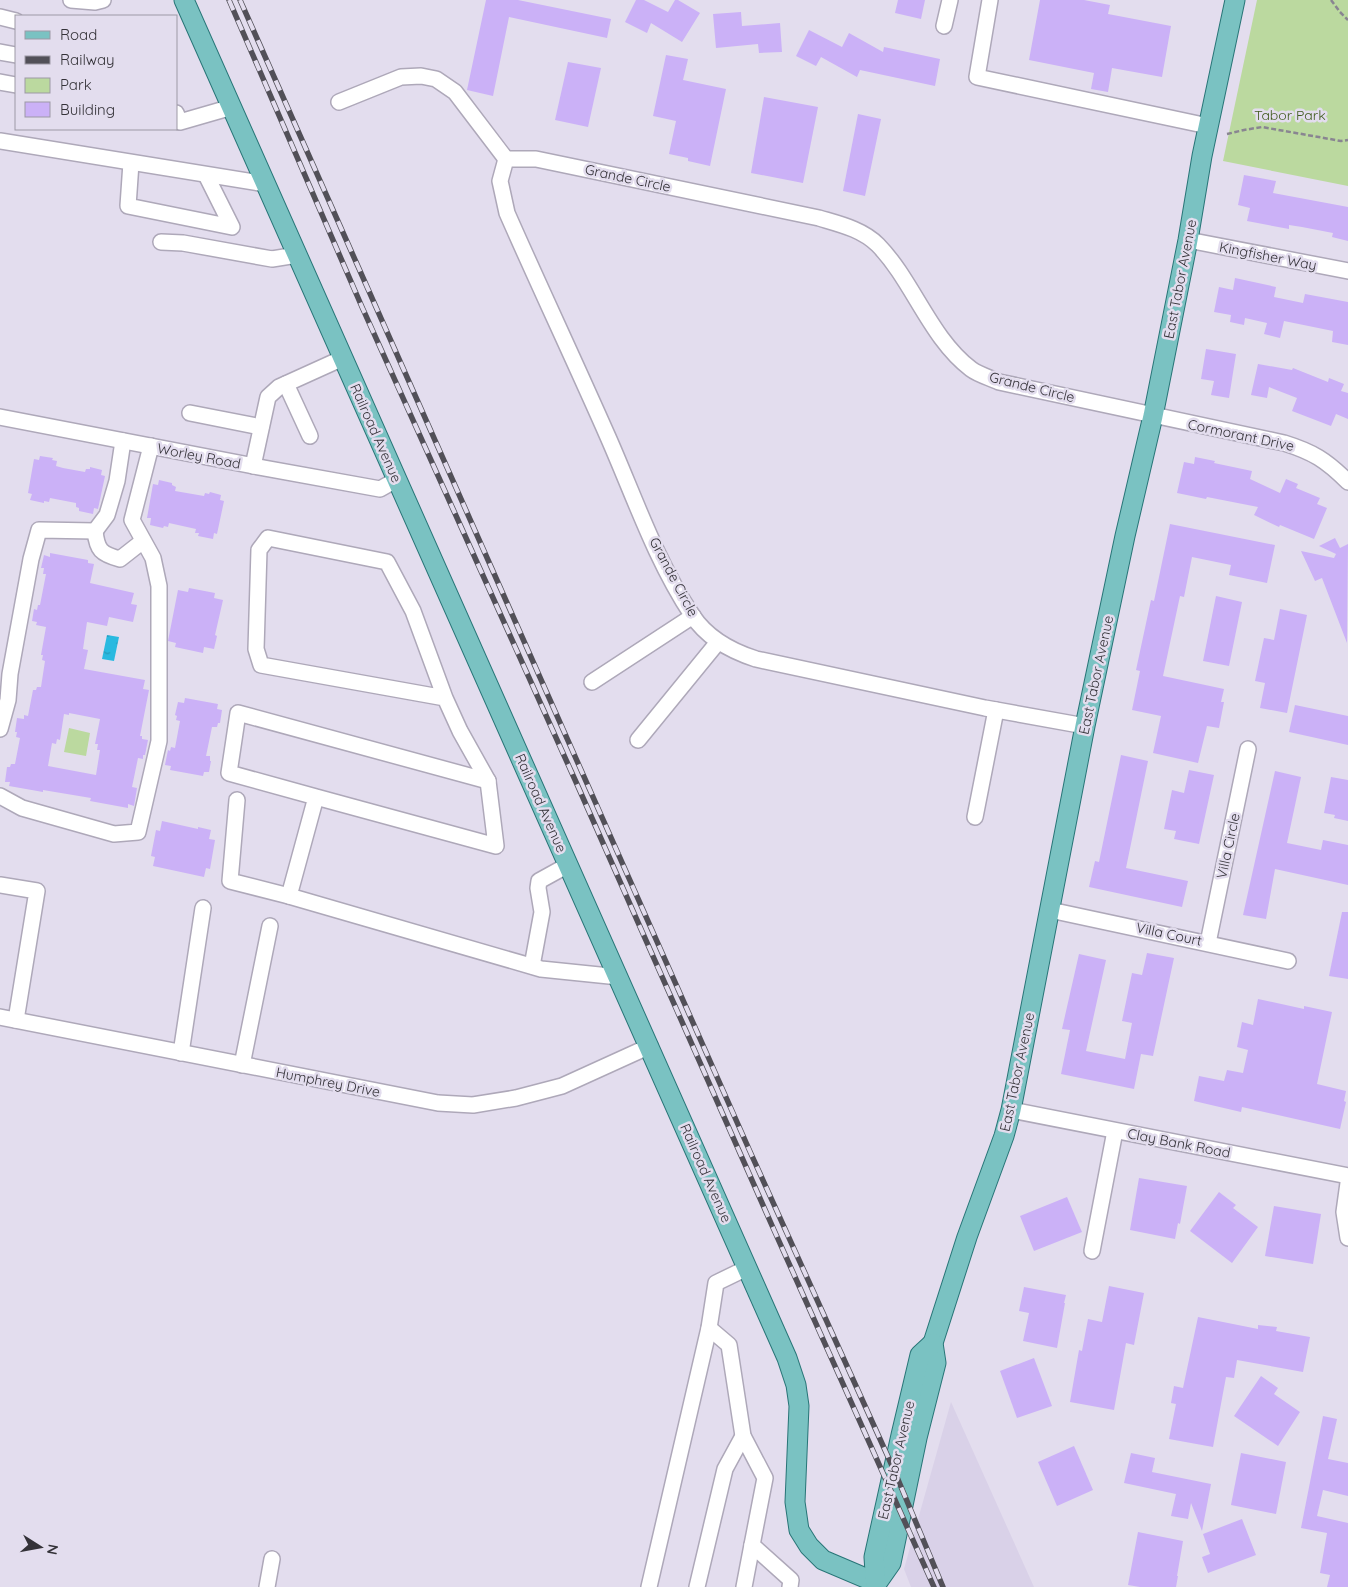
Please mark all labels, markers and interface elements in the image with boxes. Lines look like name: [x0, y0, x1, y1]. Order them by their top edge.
legend: [15, 15, 178, 130]
text: Road: [60, 25, 97, 44]
text: Railway: [60, 50, 115, 69]
text: Park: [60, 75, 92, 94]
text: Building: [60, 100, 115, 119]
park label: Tabor Park: [1254, 106, 1326, 124]
street label: Grande Circle: [583, 160, 673, 196]
street label: East Tabor Avenue: [1160, 218, 1200, 340]
street label: Kingfisher Way: [1218, 238, 1318, 274]
street label: Grande Circle: [988, 368, 1077, 406]
street label: Railroad Avenue: [346, 381, 406, 485]
street label: Cormorant Drive: [1186, 415, 1296, 455]
street label: Worley Road: [156, 439, 242, 473]
street label: Grande Circle: [646, 534, 702, 620]
street label: East Tabor Avenue: [1075, 614, 1117, 736]
street label: Railroad Avenue: [511, 751, 571, 855]
street label: Villa Circle: [1212, 812, 1244, 880]
street label: Villa Court: [1134, 918, 1204, 950]
street label: East Tabor Avenue: [996, 1011, 1038, 1133]
street label: Humphrey Drive: [274, 1063, 382, 1101]
street label: Railroad Avenue: [676, 1121, 736, 1225]
street label: Clay Bank Road: [1126, 1124, 1232, 1162]
street label: East Tabor Avenue: [874, 1399, 918, 1521]
north arrow: [15, 1522, 65, 1572]
text: N: [43, 1543, 63, 1556]

